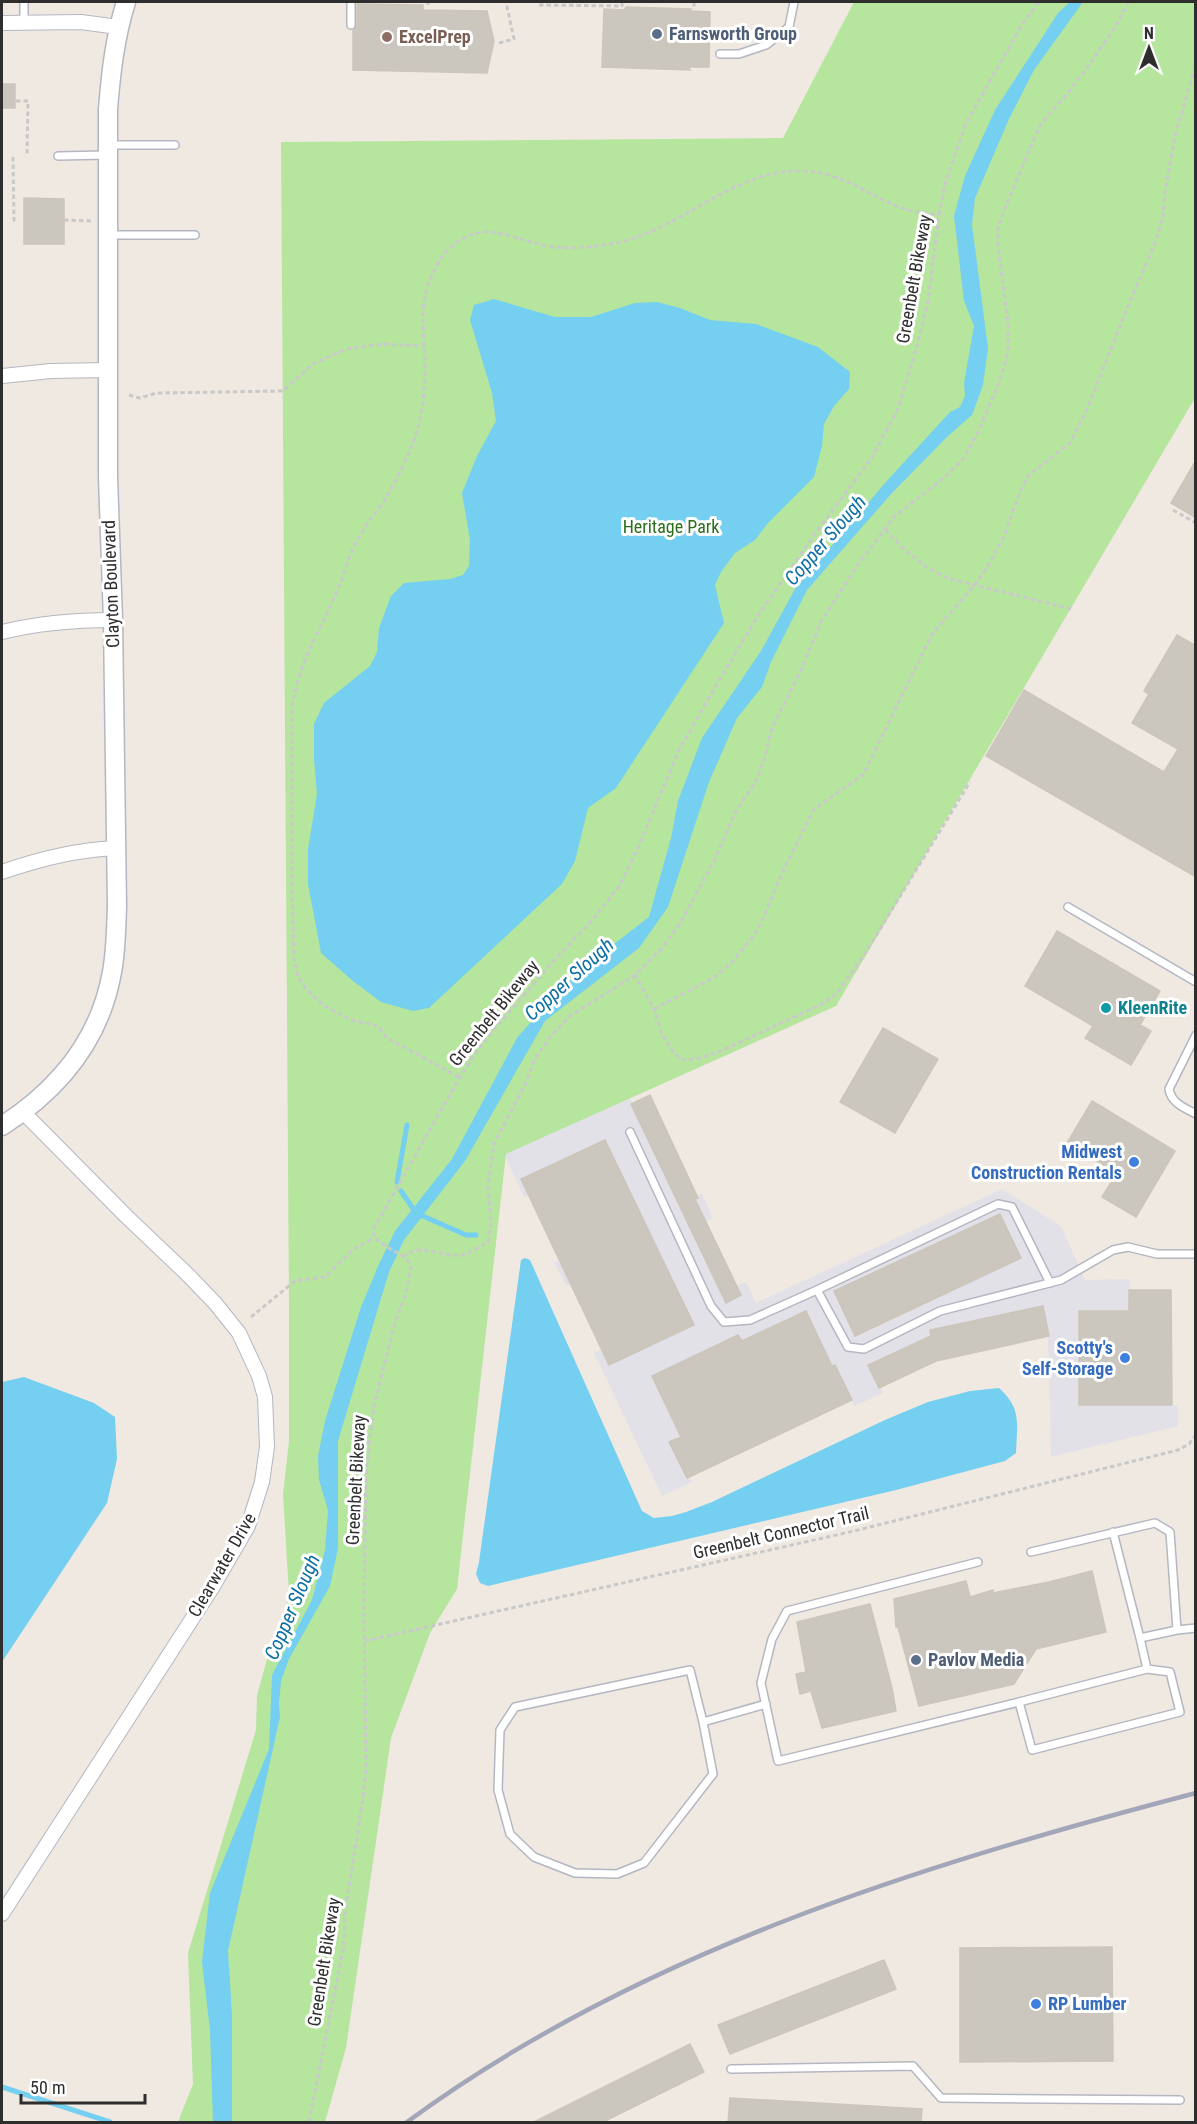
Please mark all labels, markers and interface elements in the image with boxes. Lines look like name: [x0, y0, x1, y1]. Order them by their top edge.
north arrow: [1119, 18, 1179, 78]
place label: Farnsworth Group: [669, 23, 797, 44]
text: N: [1144, 24, 1154, 43]
place label: ExcelPrep: [399, 26, 471, 47]
marker: Farnsworth Group: [650, 27, 664, 41]
marker: ExcelPrep: [380, 30, 394, 44]
street label: Greenbelt Bikeway: [892, 212, 935, 345]
water label: Copper Slough: [779, 490, 871, 590]
park label: Heritage Park: [623, 516, 719, 537]
street label: Clayton Boulevard: [98, 520, 123, 648]
water label: Copper Slough: [519, 933, 619, 1025]
street label: Greenbelt Bikeway: [444, 955, 543, 1070]
place label: KleenRite: [1118, 997, 1188, 1018]
marker: KleenRite: [1099, 1001, 1113, 1015]
place label: Midwest Construction Rentals: [971, 1141, 1122, 1183]
marker: Midwest Construction Rentals: [1127, 1155, 1141, 1169]
place label: Scotty's Self-Storage: [1022, 1337, 1113, 1379]
marker: Scotty's Self-Storage: [1118, 1351, 1132, 1365]
street label: Greenbelt Bikeway: [342, 1414, 369, 1546]
street label: Greenbelt Connector Trail: [691, 1502, 871, 1563]
street label: Clearwater Drive: [183, 1509, 260, 1621]
water label: Copper Slough: [259, 1551, 325, 1663]
place label: Pavlov Media: [928, 1649, 1024, 1670]
marker: Pavlov Media: [909, 1653, 923, 1667]
street label: Greenbelt Bikeway: [303, 1895, 344, 2028]
place label: RP Lumber: [1048, 1993, 1127, 2014]
marker: RP Lumber: [1029, 1997, 1043, 2011]
scale bar: [21, 2067, 146, 2105]
text: 50 m: [30, 2077, 65, 2098]

